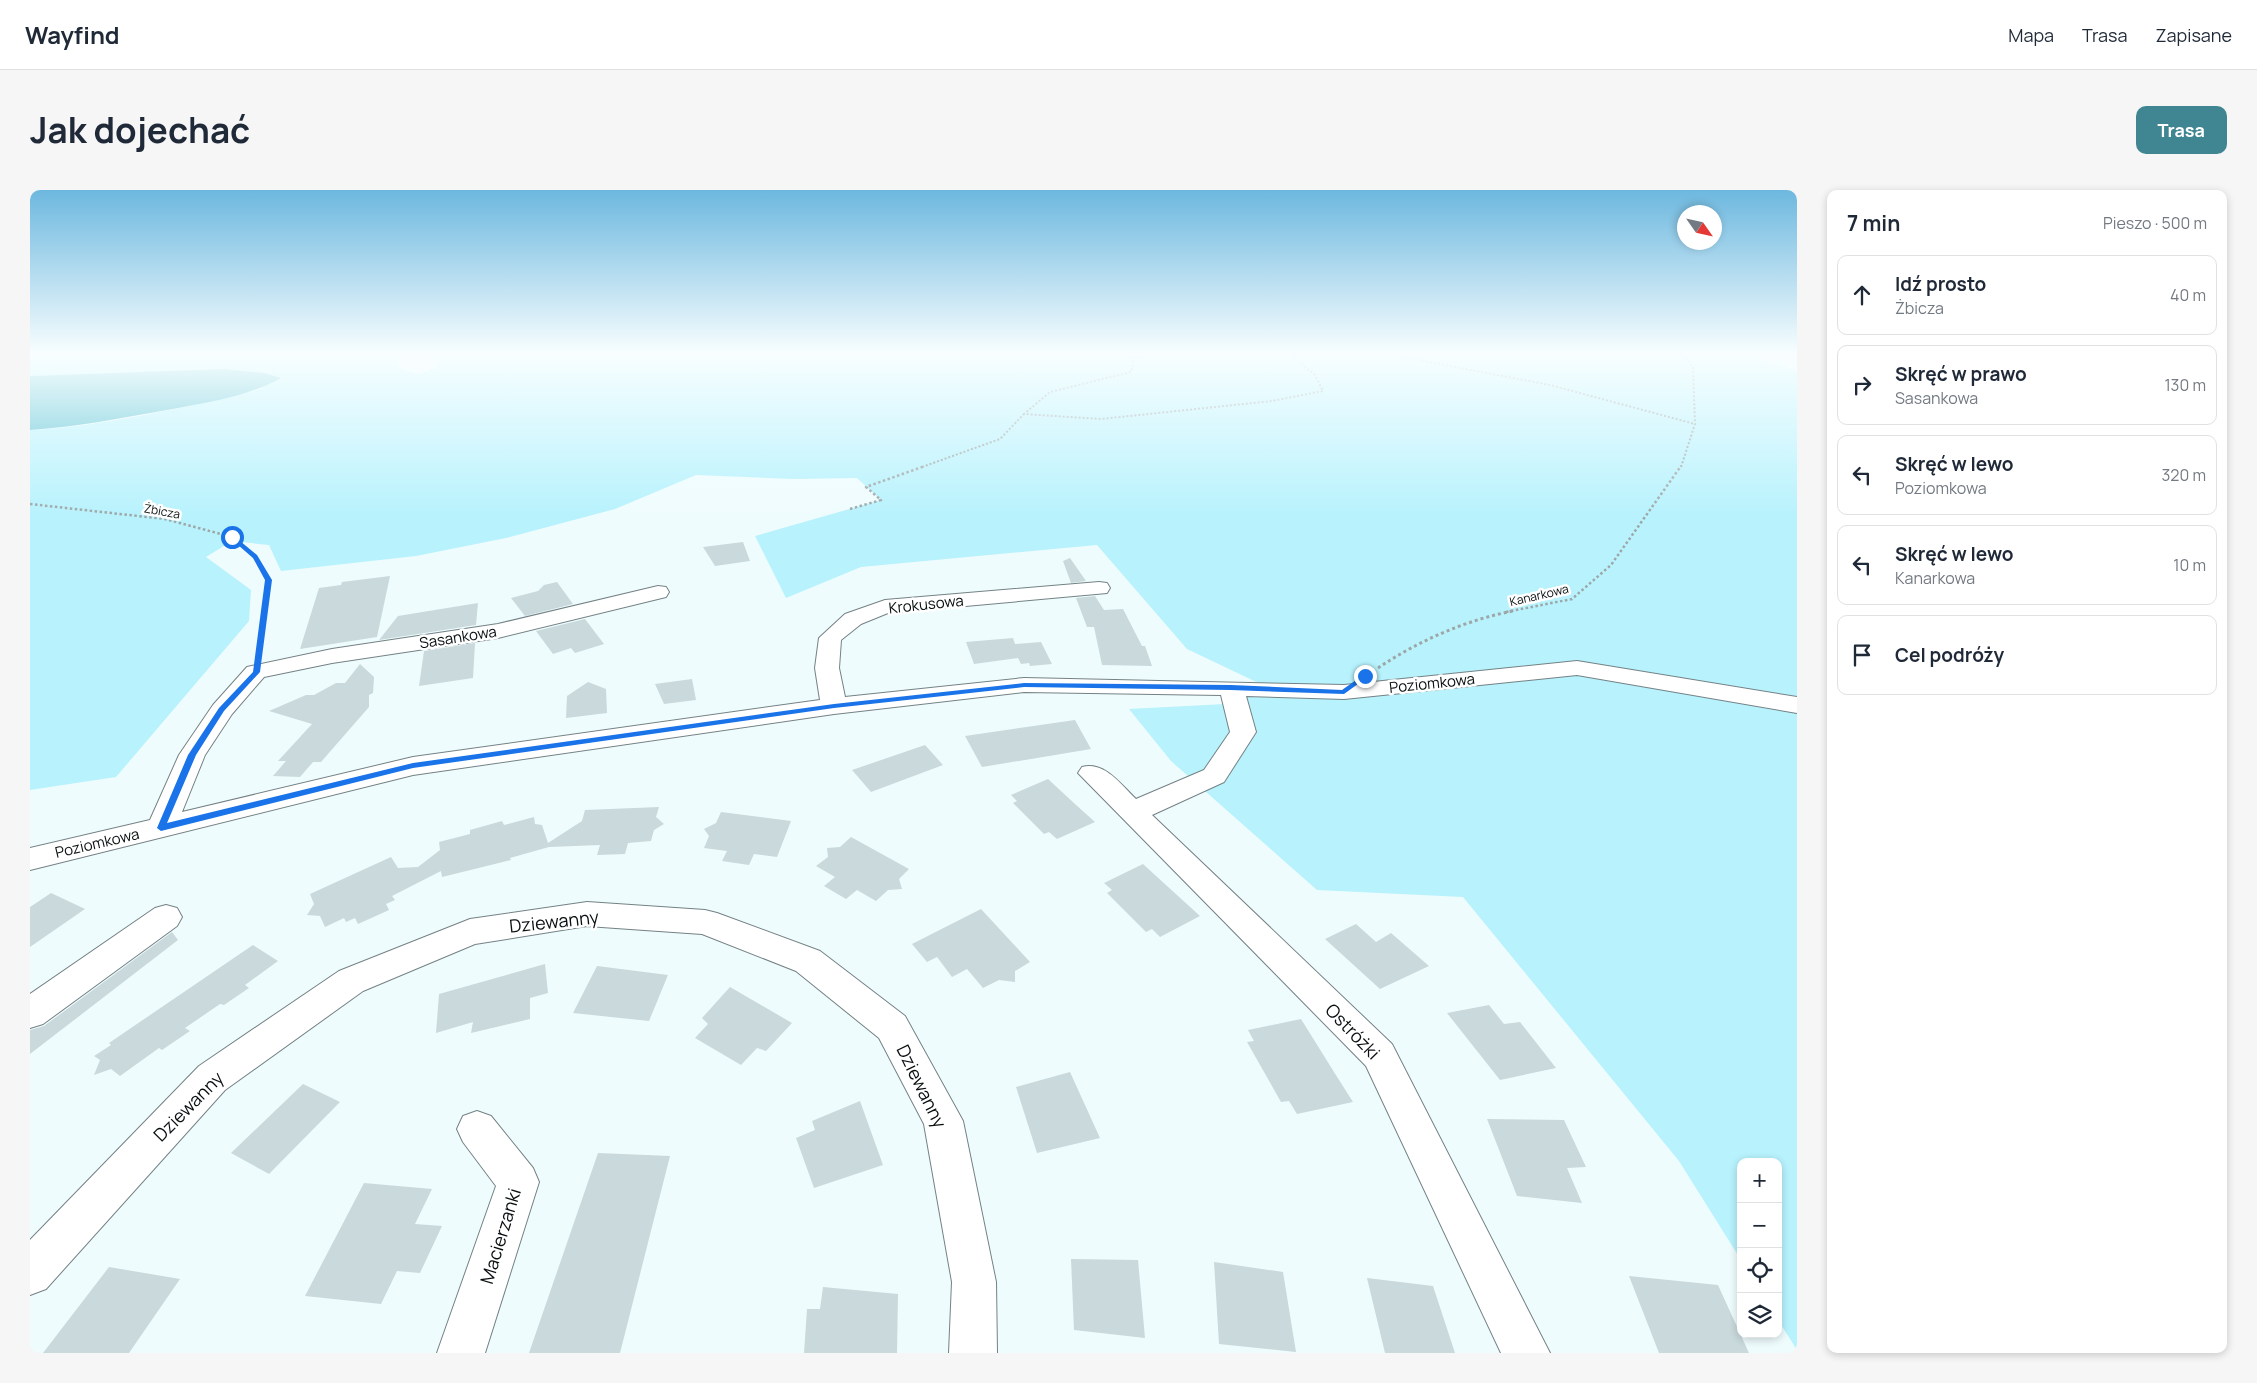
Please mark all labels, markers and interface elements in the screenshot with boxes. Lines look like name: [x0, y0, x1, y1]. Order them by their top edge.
text: Wayfind: [25, 18, 120, 51]
text: Mapa: [2008, 23, 2054, 47]
text: Trasa: [2082, 23, 2127, 47]
text: Zapisane: [2155, 23, 2232, 47]
text: Jak dojechać: [30, 106, 250, 154]
button: Trasa: [2136, 106, 2227, 154]
north arrow: [1677, 205, 1722, 250]
text: 7 min: [1847, 209, 1900, 237]
text: Pieszo · 500 m: [2103, 212, 2207, 234]
text: Idź prosto: [1895, 271, 1986, 297]
icon: ahead: [1848, 281, 1876, 309]
text: 40 m: [2170, 284, 2206, 306]
text: Żbicza: [1895, 297, 1944, 319]
text: Skręć w prawo: [1895, 361, 2027, 387]
icon: right: [1848, 371, 1876, 399]
text: 130 m: [2164, 374, 2206, 396]
text: Sasankowa: [1895, 387, 1978, 409]
text: Skręć w lewo: [1895, 451, 2014, 477]
icon: left: [1848, 461, 1876, 489]
text: 320 m: [2162, 464, 2206, 486]
text: Poziomkowa: [1895, 477, 1987, 499]
street label: Żbicza: [143, 499, 181, 523]
route start: [221, 526, 244, 549]
text: Skręć w lewo: [1895, 541, 2014, 567]
icon: left: [1848, 551, 1876, 579]
text: 10 m: [2173, 554, 2206, 576]
text: Kanarkowa: [1895, 567, 1975, 589]
street label: Kanarkowa: [1508, 580, 1570, 610]
street label: Krokusowa: [887, 590, 965, 618]
street label: Sasankowa: [418, 621, 498, 653]
icon: arrive: [1848, 641, 1876, 669]
text: Cel podróży: [1895, 642, 2004, 668]
route end: [1354, 665, 1377, 688]
street label: Poziomkowa: [1388, 668, 1476, 698]
street label: Poziomkowa: [53, 823, 141, 863]
street label: Dziewanny: [508, 904, 600, 938]
street label: Ostróżki: [1320, 998, 1386, 1064]
street label: Dziewanny: [892, 1040, 953, 1132]
street label: Dziewanny: [148, 1065, 229, 1146]
map controls: [1737, 1158, 1782, 1338]
button: +: [1737, 1158, 1782, 1203]
street label: Macierzanki: [474, 1185, 526, 1287]
button: −: [1737, 1203, 1782, 1248]
button: locate: [1737, 1248, 1782, 1293]
button: layers: [1737, 1293, 1782, 1338]

